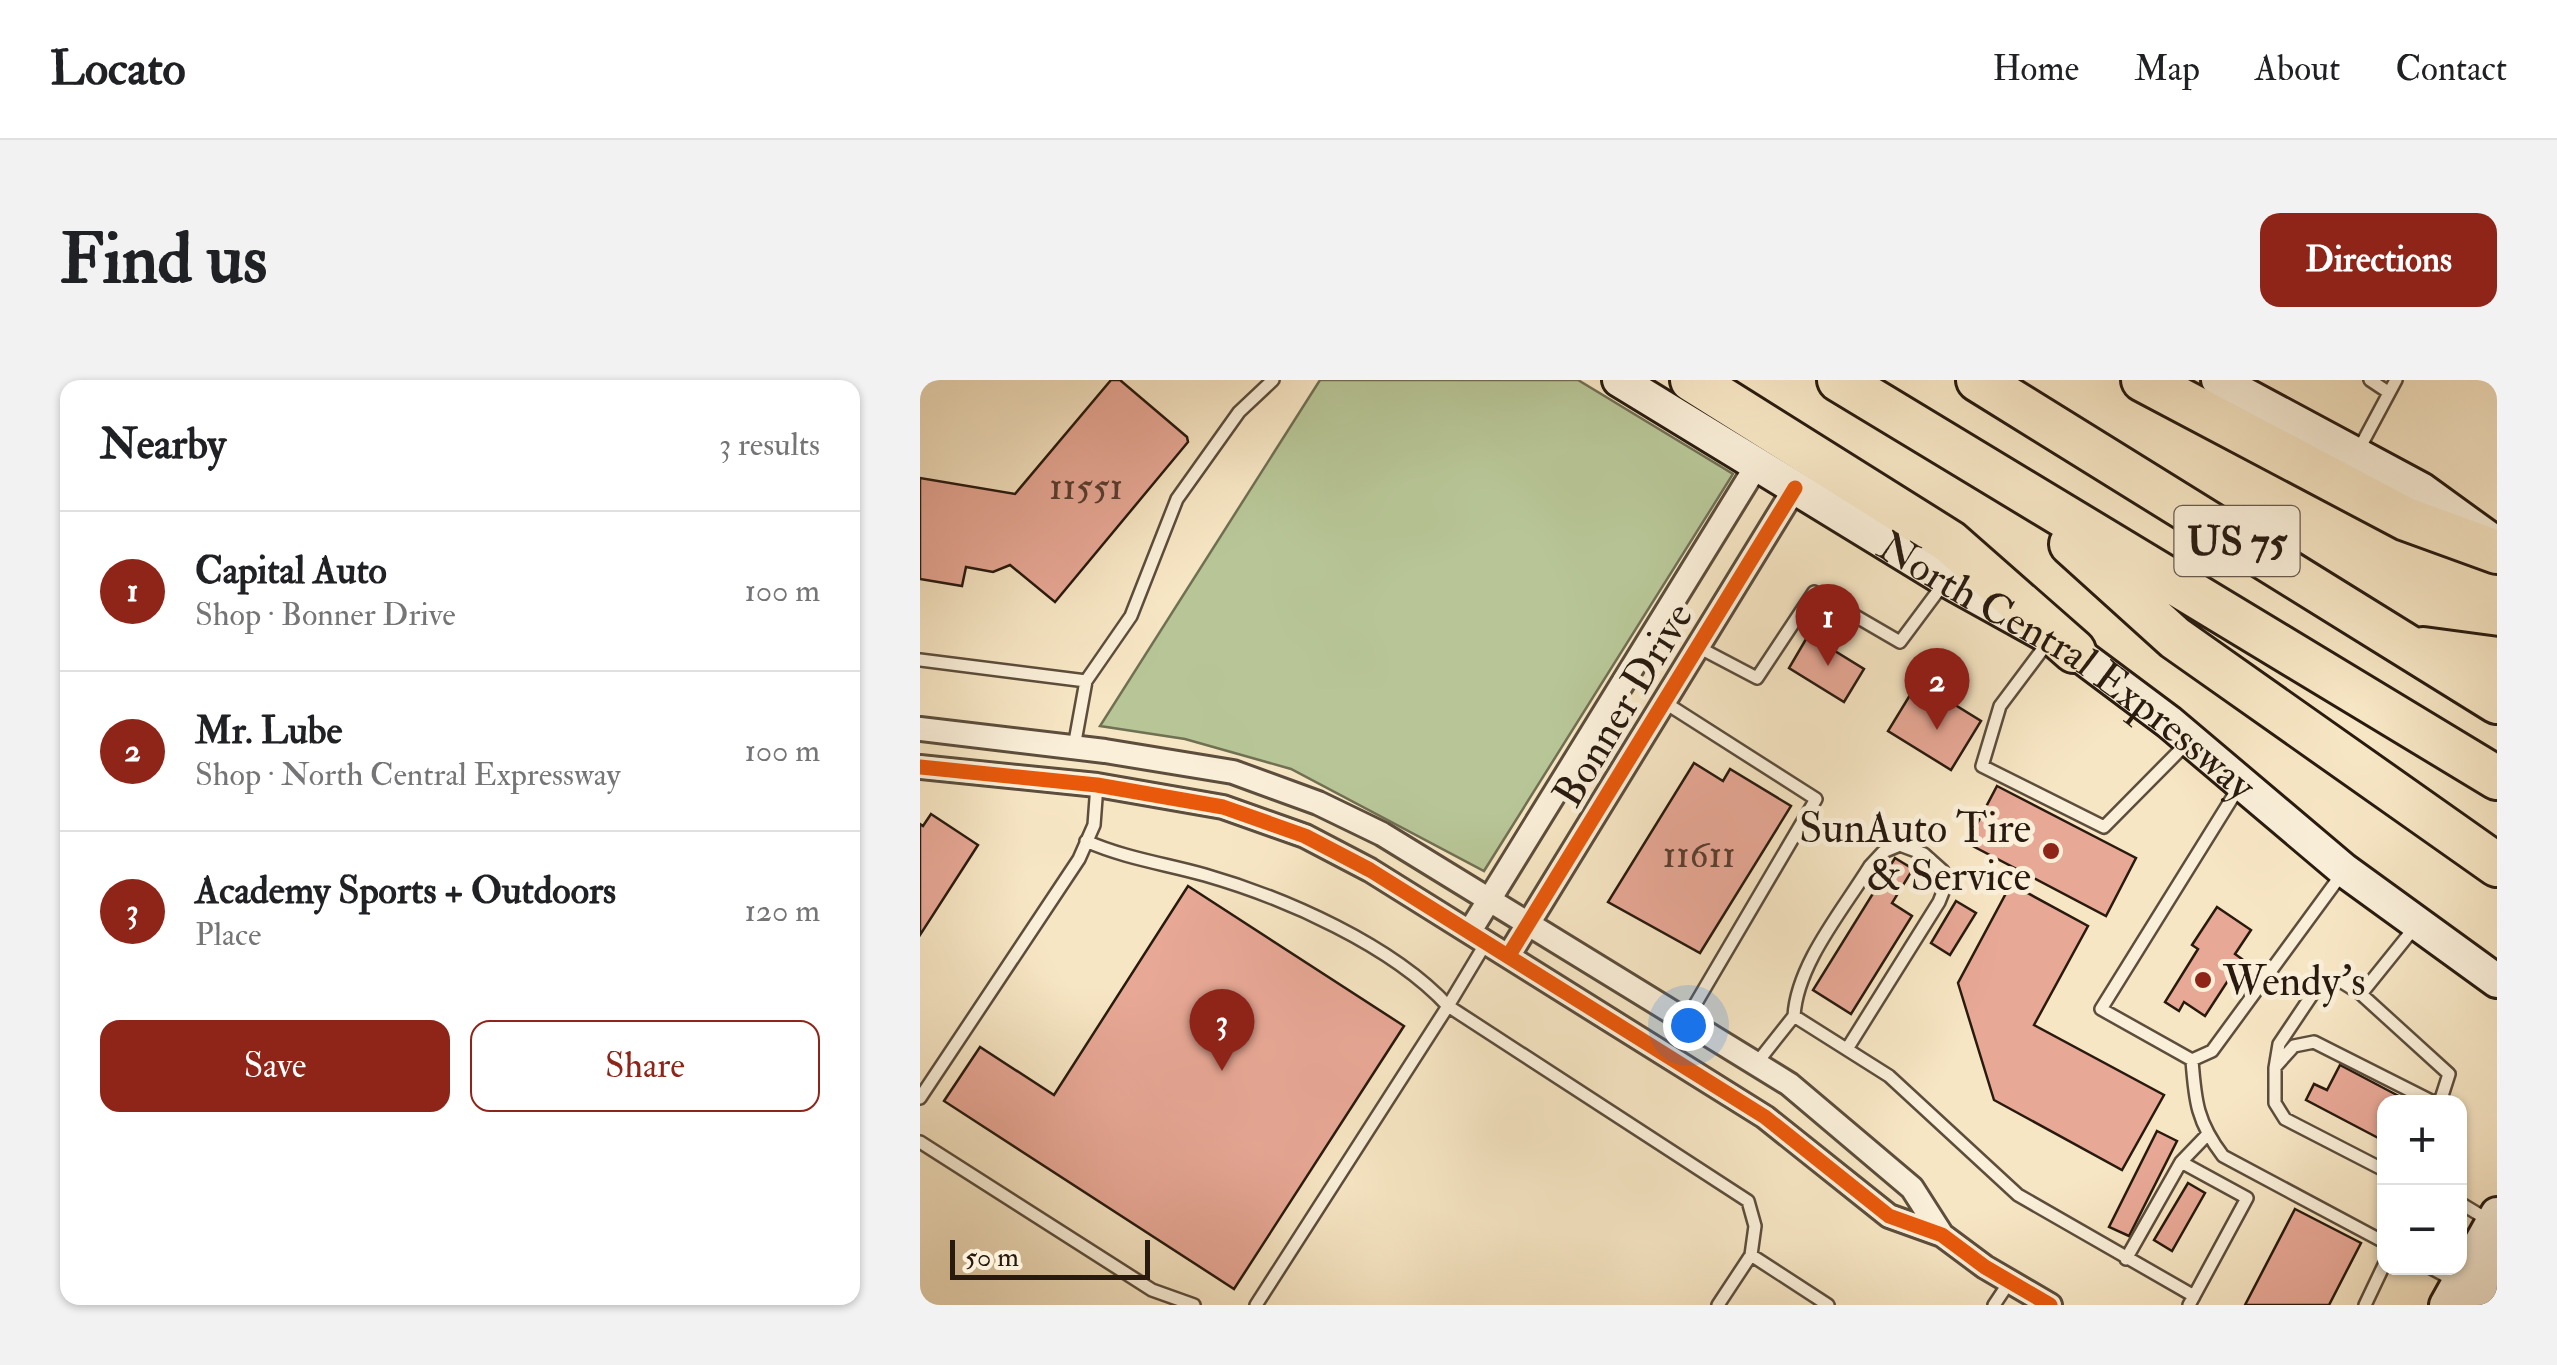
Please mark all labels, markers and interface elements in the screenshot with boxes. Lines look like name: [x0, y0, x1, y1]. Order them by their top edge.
text: Locato: [50, 39, 186, 99]
text: Home: [1992, 47, 2079, 91]
text: Map: [2134, 47, 2200, 91]
text: About: [2255, 47, 2340, 91]
text: Contact: [2395, 47, 2507, 91]
button: Directions: [2260, 213, 2497, 307]
text: Find us: [60, 216, 267, 304]
text: Nearby: [100, 419, 226, 471]
text: 3 results: [719, 425, 820, 465]
house number: 11551: [1049, 463, 1123, 511]
road number: US 75: [2174, 506, 2300, 576]
street label: North Central Expressway: [1868, 521, 2266, 813]
text: Capital Auto: [195, 547, 387, 595]
text: 1: [127, 571, 138, 611]
text: 100 m: [744, 571, 820, 611]
pin: 1: [1796, 584, 1860, 666]
street label: Bonner Drive: [1542, 593, 1705, 817]
text: Shop · Bonner Drive: [195, 595, 456, 635]
pin: 2: [1904, 648, 1970, 730]
text: Mr. Lube: [195, 707, 342, 755]
text: 2: [124, 731, 141, 771]
text: 100 m: [744, 731, 820, 771]
text: Shop · North Central Expressway: [195, 755, 621, 795]
place label: SunAuto Tire & Service: [1799, 803, 2031, 903]
house number: 11611: [1662, 831, 1736, 879]
marker: SunAuto Tire & Service: [2040, 840, 2062, 862]
text: Academy Sports + Outdoors: [195, 867, 616, 915]
text: 3: [126, 891, 139, 931]
text: 120 m: [744, 891, 820, 931]
text: Place: [195, 915, 261, 955]
place label: Wendy's: [2222, 956, 2366, 1008]
marker: Wendy's: [2192, 969, 2214, 991]
pin: 3: [1190, 988, 1254, 1071]
your location: [1663, 1000, 1714, 1051]
button: Save: [100, 1020, 450, 1112]
button: Share: [470, 1020, 820, 1112]
map controls: [2377, 1095, 2467, 1275]
button: +: [2377, 1095, 2467, 1185]
button: −: [2377, 1185, 2467, 1275]
scale bar: [950, 1235, 1150, 1280]
text: 50 m: [965, 1240, 1019, 1275]

